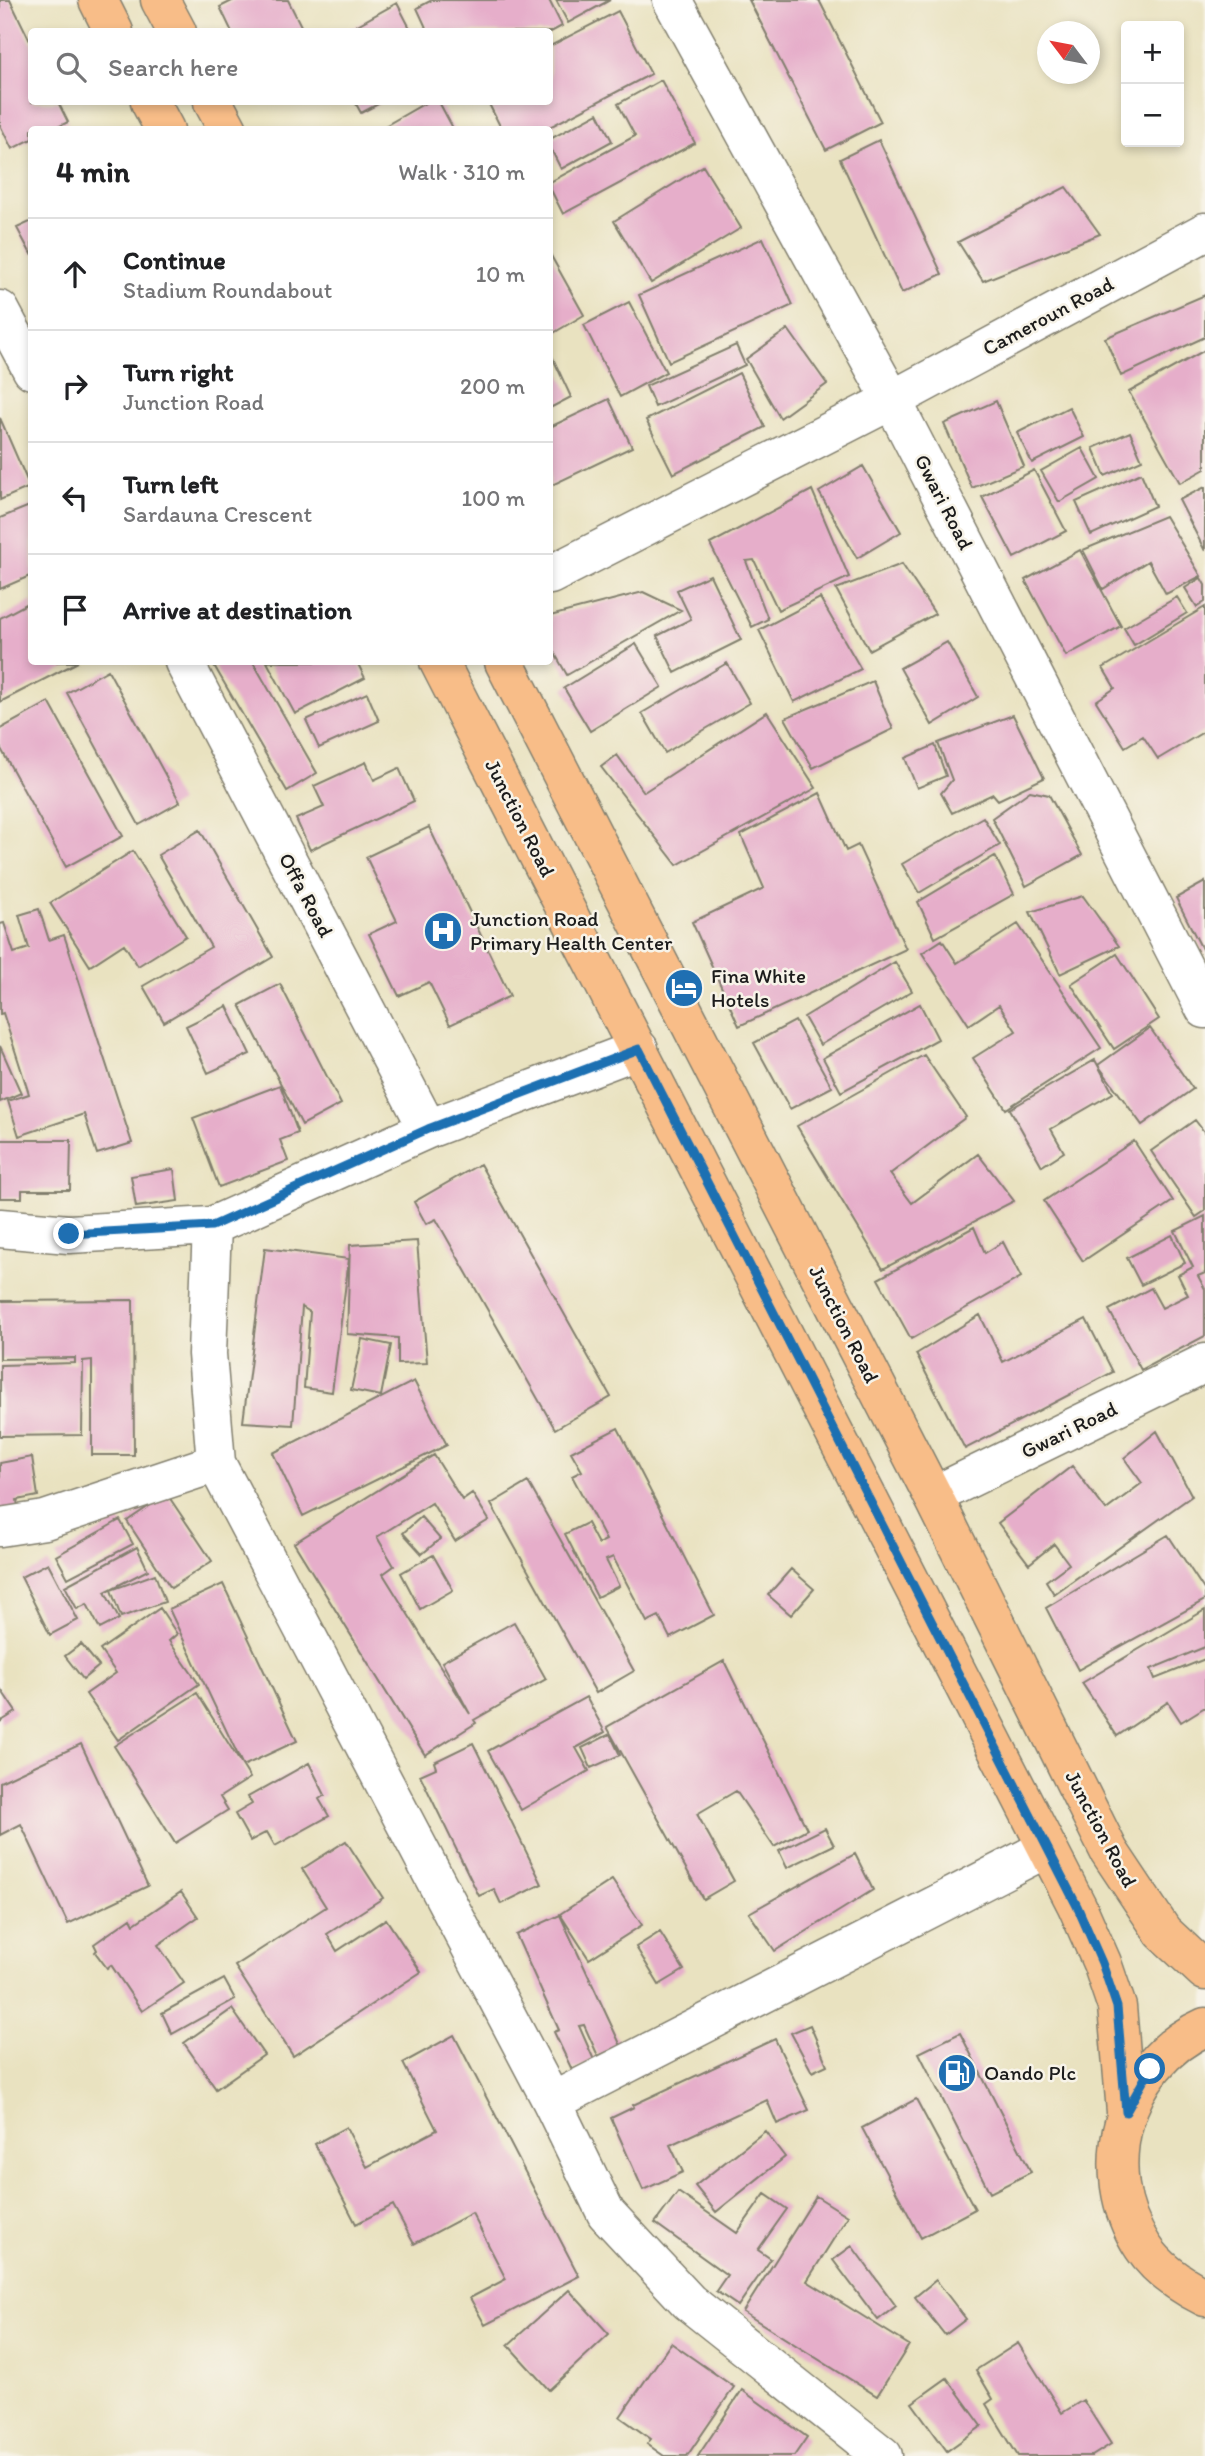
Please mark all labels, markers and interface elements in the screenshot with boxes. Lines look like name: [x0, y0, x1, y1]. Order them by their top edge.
north arrow: [1037, 21, 1100, 84]
map controls: [1121, 21, 1184, 147]
button: +: [1121, 21, 1184, 84]
search box: [28, 28, 553, 105]
icon: search: [52, 48, 90, 86]
text: Search here: [108, 51, 238, 83]
button: −: [1121, 84, 1184, 147]
text: 4 min: [56, 153, 130, 190]
text: Walk · 310 m: [398, 158, 525, 186]
text: Continue: [123, 244, 226, 276]
icon: ahead: [56, 255, 94, 293]
text: 10 m: [476, 260, 525, 288]
street label: Cameroun Road: [978, 270, 1118, 361]
text: Stadium Roundabout: [123, 276, 332, 304]
text: Turn right: [123, 356, 234, 388]
icon: right: [56, 367, 94, 405]
text: 200 m: [460, 372, 525, 400]
text: Junction Road: [123, 388, 264, 416]
street label: Gwari Road: [910, 450, 979, 554]
text: Turn left: [123, 468, 219, 500]
icon: left: [56, 479, 94, 517]
text: 100 m: [461, 484, 525, 512]
text: Sardauna Crescent: [123, 500, 312, 528]
icon: arrive: [56, 591, 94, 629]
text: Arrive at destination: [123, 594, 352, 626]
street label: Junction Road: [480, 755, 561, 881]
street label: Offa Road: [274, 848, 339, 942]
place label: Junction Road Primary Health Center: [470, 906, 673, 955]
hospital icon: Junction Road Primary Health Center: [422, 910, 464, 952]
place label: Fina White Hotels: [711, 963, 806, 1012]
hotel icon: Fina White Hotels: [663, 967, 705, 1009]
route end: [53, 1218, 84, 1249]
street label: Junction Road: [804, 1261, 885, 1387]
street label: Gwari Road: [1017, 1395, 1121, 1464]
street label: Junction Road: [1060, 1766, 1143, 1891]
fuel station icon: Oando Plc: [936, 2052, 978, 2094]
route start: [1134, 2053, 1165, 2084]
place label: Oando Plc: [984, 2060, 1076, 2085]

